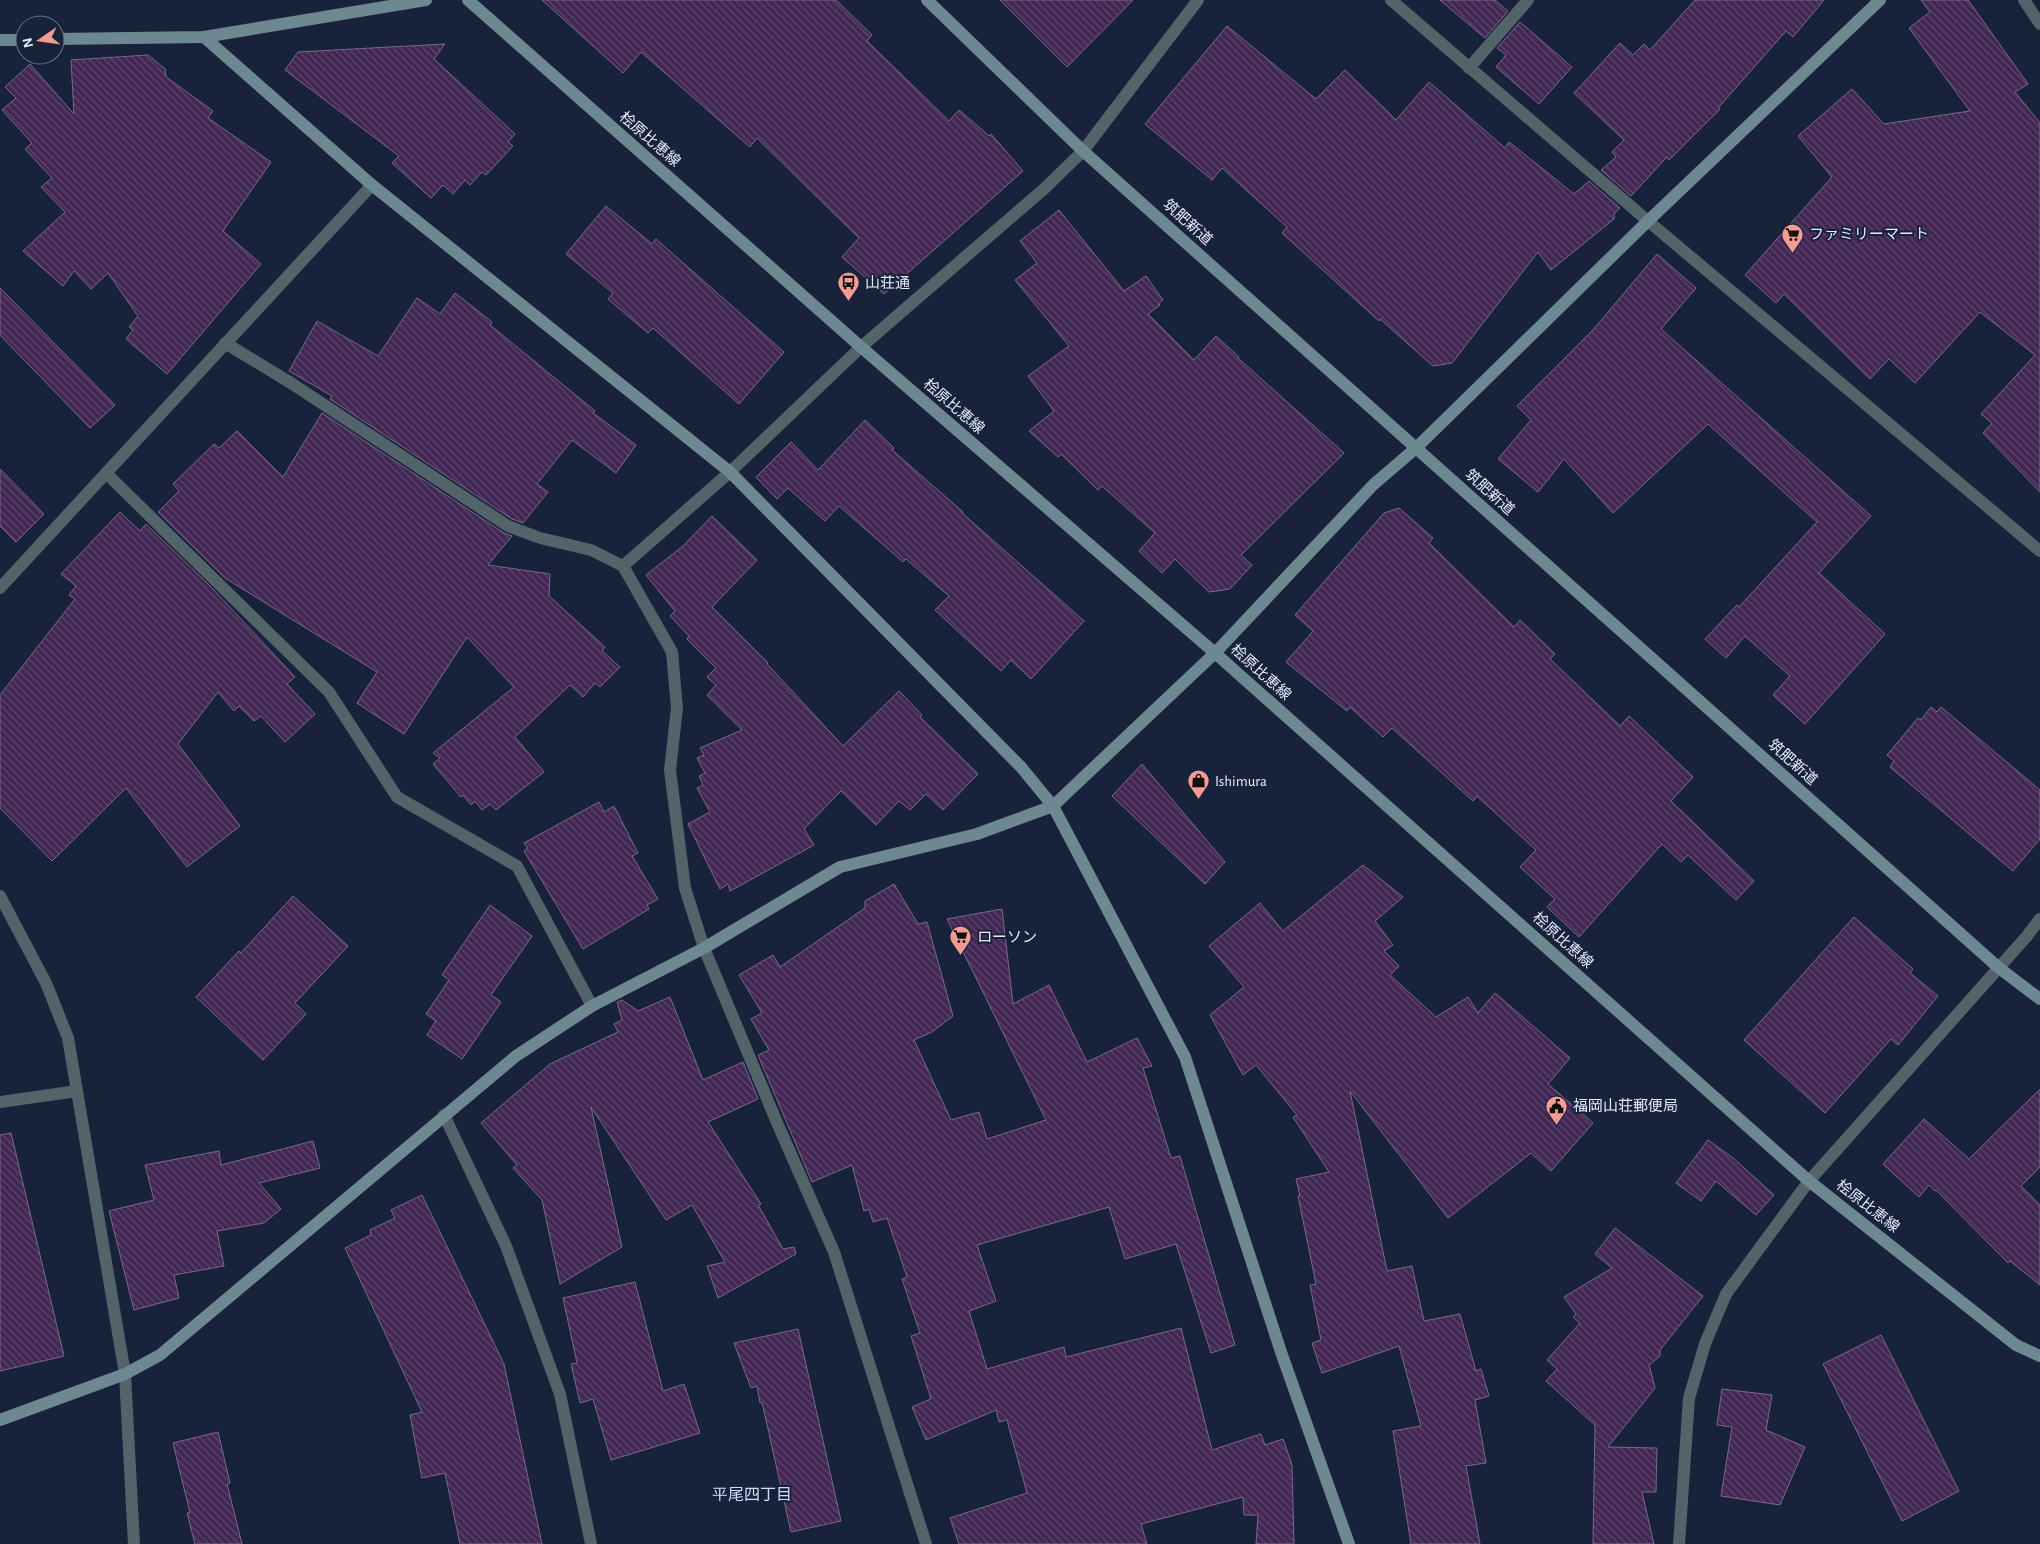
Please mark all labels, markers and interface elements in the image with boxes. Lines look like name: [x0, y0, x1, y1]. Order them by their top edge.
north arrow: [15, 15, 65, 65]
text: N: [20, 36, 36, 49]
street label: 桧原比恵線: [616, 108, 684, 170]
street label: 筑肥新道: [1160, 196, 1216, 248]
supermarket icon: ファミリーマート: [1781, 222, 1805, 253]
place label: ファミリーマート: [1809, 227, 1929, 242]
bus stop icon: 山荘通: [837, 271, 861, 302]
place label: 山荘通: [865, 275, 910, 291]
street label: 桧原比恵線: [920, 375, 988, 437]
street label: 筑肥新道: [1462, 466, 1518, 518]
street label: 桧原比恵線: [1228, 640, 1295, 703]
street label: 筑肥新道: [1765, 736, 1821, 788]
shop icon: Ishimura: [1187, 769, 1211, 800]
place label: Ishimura: [1215, 774, 1267, 789]
street label: 桧原比恵線: [1530, 908, 1597, 971]
supermarket icon: ローソン: [949, 925, 973, 956]
place label: ローソン: [977, 930, 1037, 945]
public building icon: 福岡山荘郵便局: [1545, 1094, 1569, 1125]
place label: 福岡山荘郵便局: [1573, 1098, 1678, 1114]
street label: 桧原比恵線: [1834, 1176, 1903, 1235]
district label: 平尾四丁目: [712, 1487, 792, 1503]

